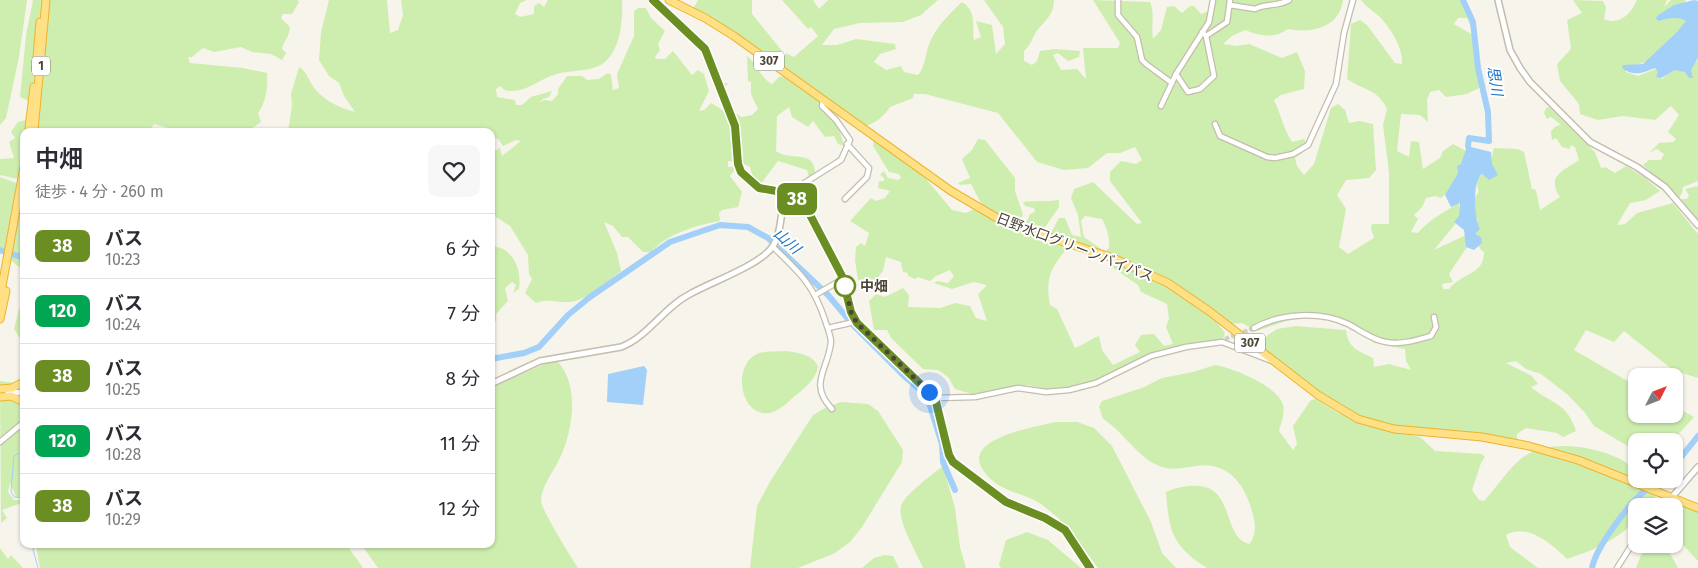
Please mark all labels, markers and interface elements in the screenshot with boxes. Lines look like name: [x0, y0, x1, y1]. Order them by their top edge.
road number: 307: [754, 51, 784, 70]
road number: 1: [32, 56, 50, 76]
water label: 思川: [1484, 65, 1507, 99]
text: 中畑: [35, 145, 83, 173]
button: heart: [428, 145, 480, 197]
text: 徒歩 · 4 分 · 260 m: [35, 182, 164, 201]
line badge: 38: [774, 183, 820, 215]
text: 38: [787, 188, 807, 210]
street label: 日野水口グリーンバイパス: [994, 210, 1156, 285]
water label: 山川: [770, 224, 806, 259]
text: バス: [105, 227, 143, 250]
text: 38: [53, 235, 72, 257]
text: 6 分: [446, 237, 480, 260]
text: 10:23: [105, 250, 141, 269]
marker: 中畑: [834, 275, 856, 297]
place label: 中畑: [860, 278, 888, 295]
text: バス: [105, 292, 143, 315]
text: 120: [48, 300, 77, 322]
text: 7 分: [448, 302, 480, 325]
text: 10:24: [105, 315, 141, 334]
road number: 307: [1235, 333, 1265, 352]
text: バス: [105, 357, 143, 380]
text: 38: [53, 365, 72, 387]
text: 8 分: [445, 367, 480, 390]
north arrow: [1628, 368, 1682, 422]
map controls: [1628, 368, 1683, 553]
text: 10:25: [105, 380, 141, 399]
your location: [917, 380, 942, 405]
text: バス: [105, 422, 143, 445]
text: 120: [48, 430, 77, 452]
text: 11 分: [440, 432, 480, 455]
button: locate: [1628, 433, 1683, 488]
text: 10:28: [105, 445, 141, 464]
text: バス: [105, 487, 143, 510]
text: 38: [53, 495, 72, 517]
text: 12 分: [438, 497, 480, 520]
button: layers: [1628, 498, 1683, 553]
text: 10:29: [105, 510, 141, 529]

